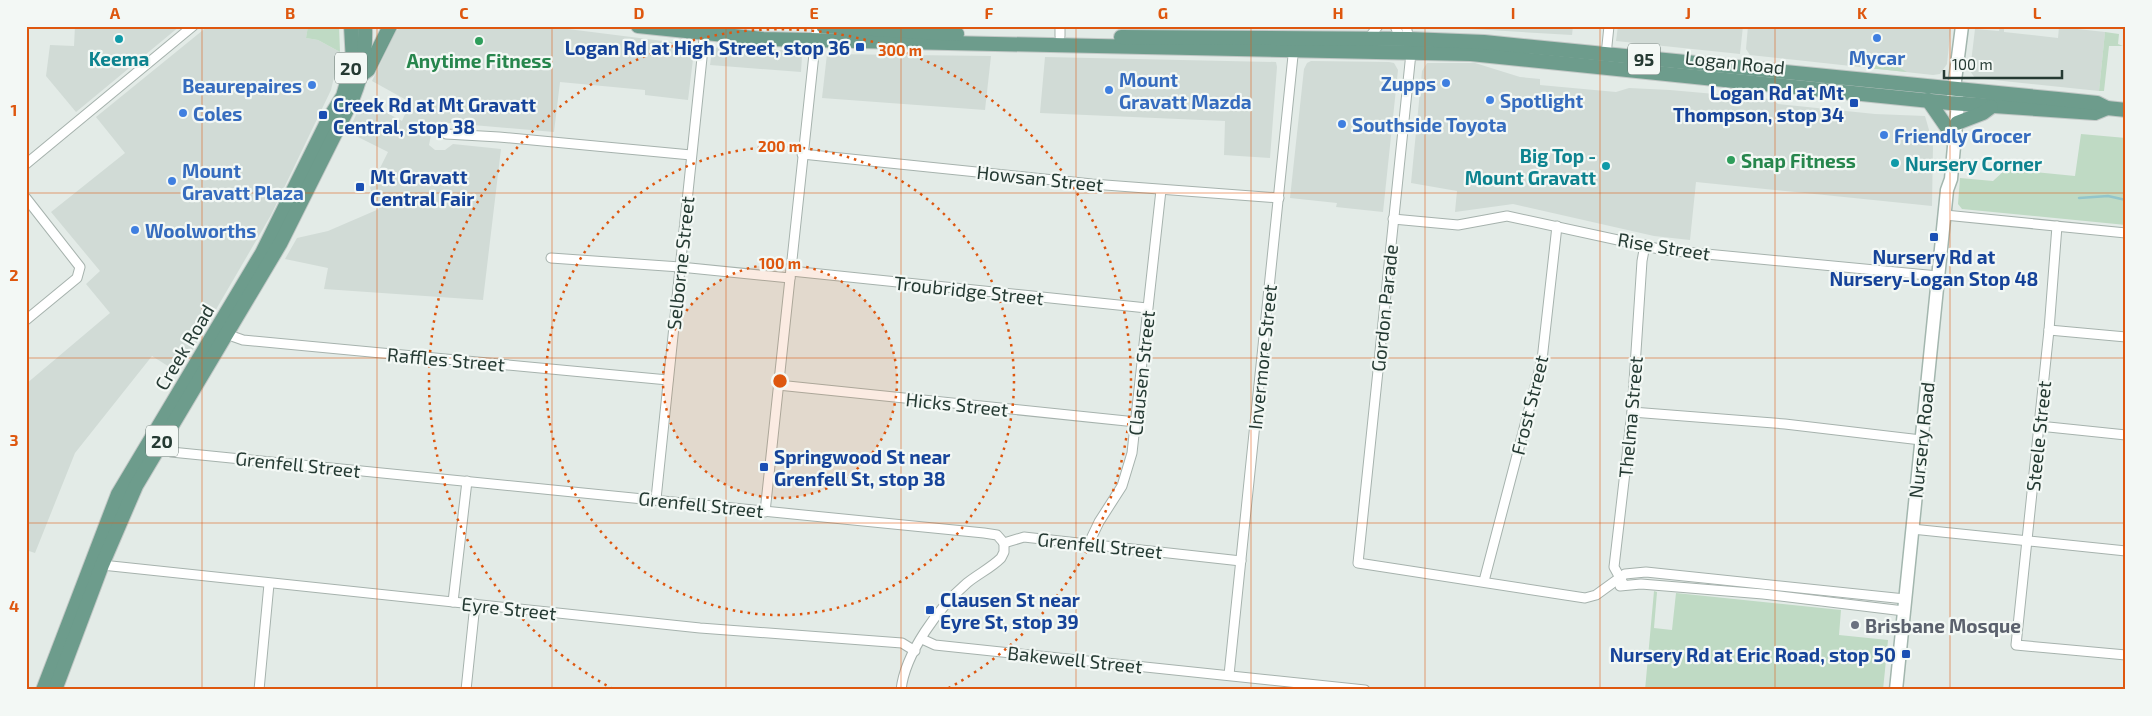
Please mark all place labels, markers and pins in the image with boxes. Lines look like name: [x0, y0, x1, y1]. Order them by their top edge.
marker: Mycar: [1871, 32, 1883, 44]
marker: Keema: [113, 33, 125, 45]
marker: Anytime Fitness: [473, 35, 485, 47]
place label: Logan Rd at High Street, stop 36: [565, 36, 850, 59]
marker: Logan Rd at High Street, stop 36: [854, 41, 866, 53]
place label: Mycar: [1849, 46, 1905, 70]
place label: Keema: [89, 47, 149, 70]
place label: Anytime Fitness: [406, 49, 552, 73]
place label: Mount Gravatt Mazda: [1119, 68, 1252, 113]
place label: Zupps: [1381, 72, 1436, 95]
place label: Beaurepaires: [182, 74, 302, 97]
marker: Zupps: [1440, 77, 1452, 89]
marker: Beaurepaires: [306, 79, 318, 91]
place label: Logan Rd at Mt Thompson, stop 34: [1673, 81, 1844, 126]
marker: Mount Gravatt Mazda: [1103, 84, 1115, 96]
place label: Spotlight: [1500, 89, 1583, 112]
place label: Creek Rd at Mt Gravatt Central, stop 38: [333, 93, 536, 138]
marker: Spotlight: [1484, 94, 1496, 106]
marker: Logan Rd at Mt Thompson, stop 34: [1848, 97, 1860, 109]
place label: Coles: [193, 102, 242, 125]
marker: Coles: [177, 107, 189, 119]
marker: Creek Rd at Mt Gravatt Central, stop 38: [317, 109, 329, 121]
place label: Southside Toyota: [1352, 113, 1507, 137]
marker: Southside Toyota: [1336, 118, 1348, 130]
place label: Friendly Grocer: [1894, 124, 2031, 148]
marker: Friendly Grocer: [1878, 129, 1890, 141]
place label: Big Top - Mount Gravatt: [1465, 144, 1596, 189]
place label: Snap Fitness: [1741, 149, 1856, 172]
place label: Nursery Corner: [1905, 152, 2042, 176]
marker: Snap Fitness: [1725, 154, 1737, 166]
marker: Nursery Corner: [1889, 157, 1901, 169]
place label: Mount Gravatt Plaza: [182, 159, 304, 204]
marker: Big Top - Mount Gravatt: [1600, 160, 1612, 172]
place label: Mt Gravatt Central Fair: [370, 165, 474, 210]
marker: Mount Gravatt Plaza: [166, 175, 178, 187]
marker: Mt Gravatt Central Fair: [354, 181, 366, 193]
place label: Woolworths: [145, 219, 256, 242]
marker: Woolworths: [129, 224, 141, 236]
marker: Nursery Rd at Nursery-Logan Stop 48: [1928, 231, 1940, 243]
place label: Nursery Rd at Nursery-Logan Stop 48: [1830, 245, 2038, 291]
centre of rings: [771, 372, 789, 390]
place label: Springwood St near Grenfell St, stop 38: [774, 445, 950, 490]
marker: Springwood St near Grenfell St, stop 38: [758, 461, 770, 473]
place label: Clausen St near Eyre St, stop 39: [940, 588, 1080, 634]
marker: Clausen St near Eyre St, stop 39: [924, 604, 936, 616]
place label: Brisbane Mosque: [1865, 614, 2021, 637]
marker: Brisbane Mosque: [1849, 619, 1861, 631]
place label: Nursery Rd at Eric Road, stop 50: [1610, 643, 1896, 667]
marker: Nursery Rd at Eric Road, stop 50: [1900, 648, 1912, 660]

